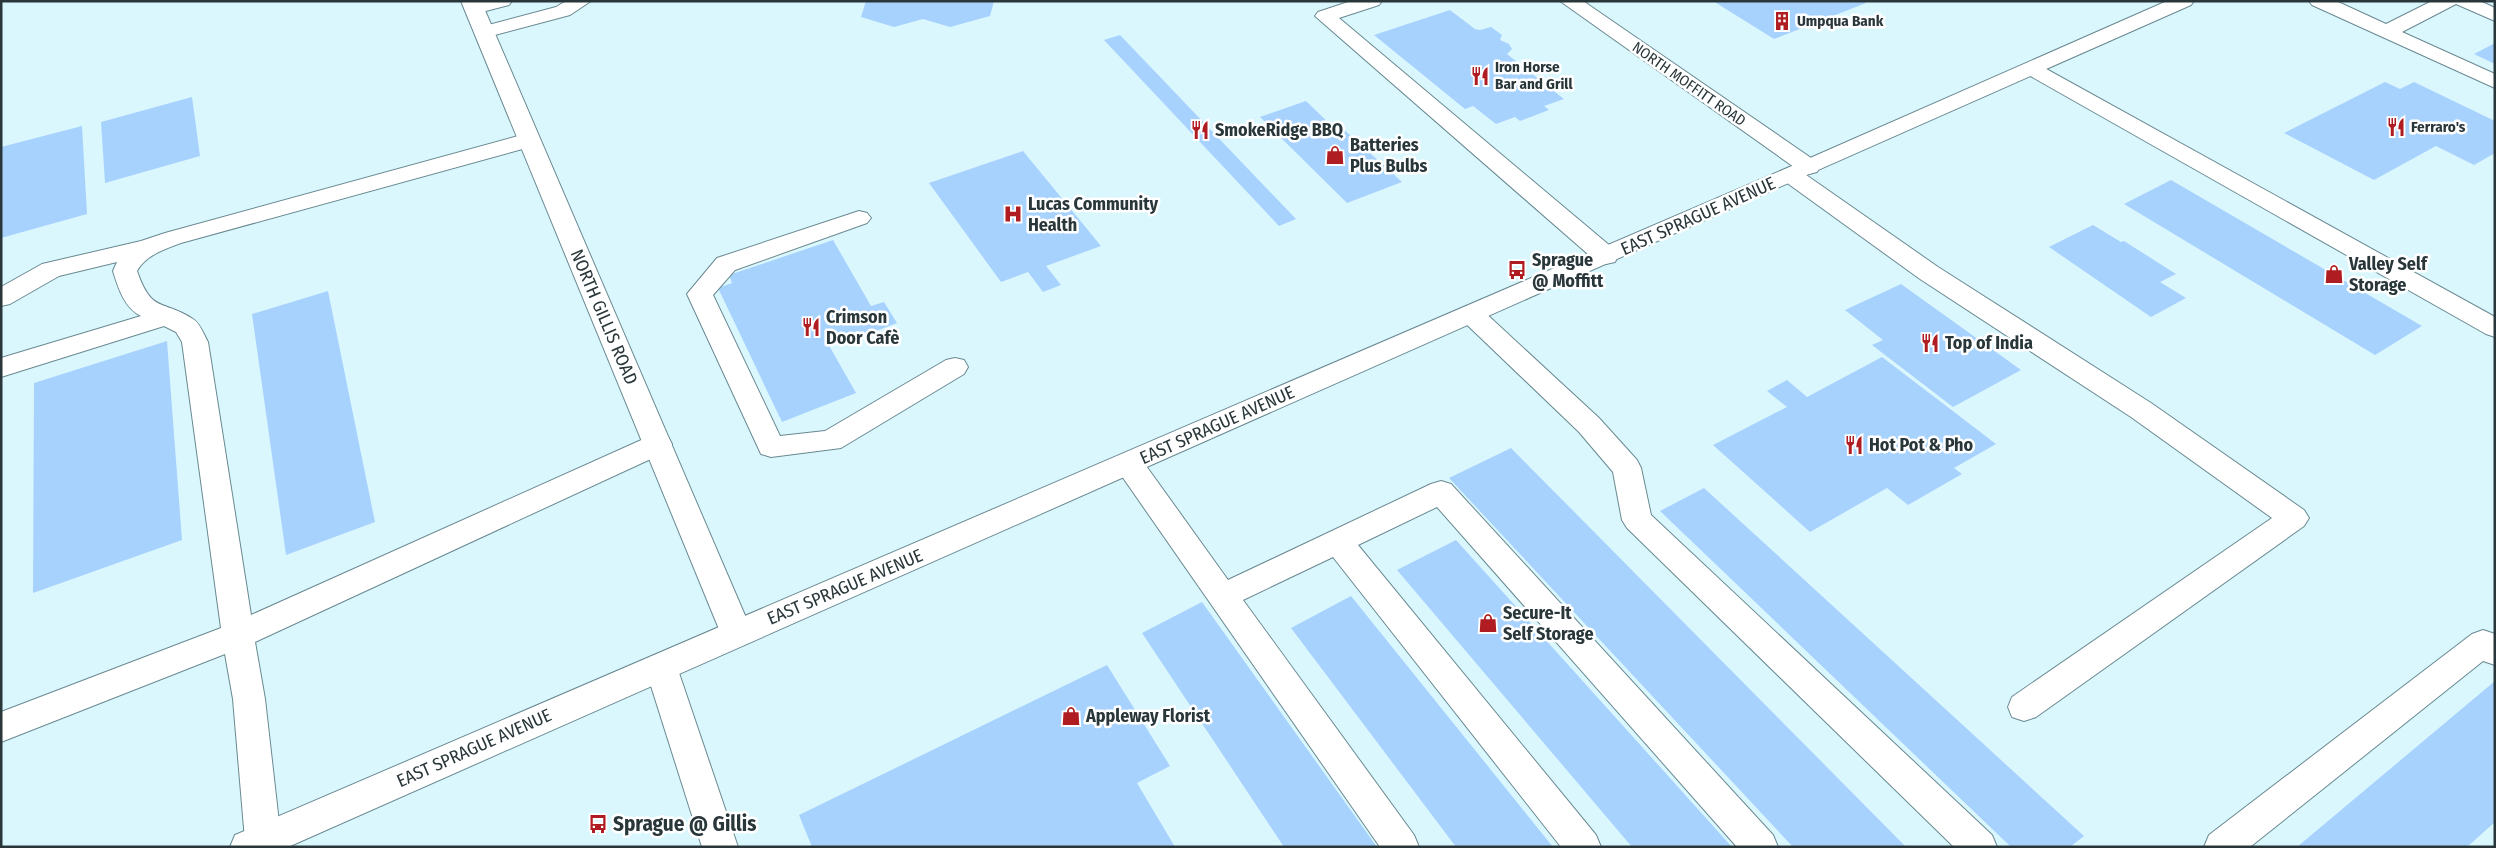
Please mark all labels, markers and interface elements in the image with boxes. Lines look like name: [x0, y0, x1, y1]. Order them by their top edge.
building icon: Umpqua Bank: [1771, 10, 1793, 32]
place label: Umpqua Bank: [1797, 12, 1884, 30]
street label: NORTH MOFFITT ROAD: [1629, 38, 1749, 130]
place label: Iron Horse Bar and Grill: [1495, 58, 1573, 93]
restaurant icon: Iron Horse Bar and Grill: [1469, 65, 1491, 87]
restaurant icon: Ferraro's: [2385, 116, 2407, 138]
place label: Ferraro's: [2411, 118, 2466, 136]
restaurant icon: SmokeRidge BBQ: [1189, 119, 1211, 141]
place label: SmokeRidge BBQ: [1215, 119, 1344, 141]
place label: Batteries Plus Bulbs: [1350, 134, 1428, 177]
shop icon: Batteries Plus Bulbs: [1324, 144, 1346, 166]
street label: EAST SPRAGUE AVENUE: [1617, 172, 1779, 260]
place label: Lucas Community Health: [1028, 193, 1158, 236]
hospital icon: Lucas Community Health: [1002, 203, 1024, 225]
street label: NORTH GILLIS ROAD: [566, 246, 642, 388]
place label: Sprague @ Moffitt: [1532, 249, 1604, 292]
place label: Valley Self Storage: [2348, 253, 2429, 296]
bus stop icon: Sprague @ Moffitt: [1506, 259, 1528, 281]
shop icon: Valley Self Storage: [2323, 263, 2345, 285]
place label: Crimson Door Cafè: [826, 306, 899, 349]
restaurant icon: Crimson Door Cafè: [800, 316, 822, 338]
restaurant icon: Top of India: [1919, 332, 1941, 354]
place label: Top of India: [1945, 332, 2033, 354]
street label: EAST SPRAGUE AVENUE: [1136, 381, 1298, 469]
restaurant icon: Hot Pot & Pho: [1843, 434, 1865, 456]
place label: Hot Pot & Pho: [1869, 434, 1974, 456]
street label: EAST SPRAGUE AVENUE: [764, 544, 926, 630]
place label: Secure-It Self Storage: [1503, 602, 1594, 645]
shop icon: Secure-It Self Storage: [1477, 612, 1499, 634]
street label: EAST SPRAGUE AVENUE: [393, 704, 555, 792]
shop icon: Appleway Florist: [1060, 705, 1082, 727]
place label: Appleway Florist: [1085, 705, 1211, 727]
place label: Sprague @ Gillis: [613, 811, 756, 837]
bus stop icon: Sprague @ Gillis: [587, 813, 609, 835]

